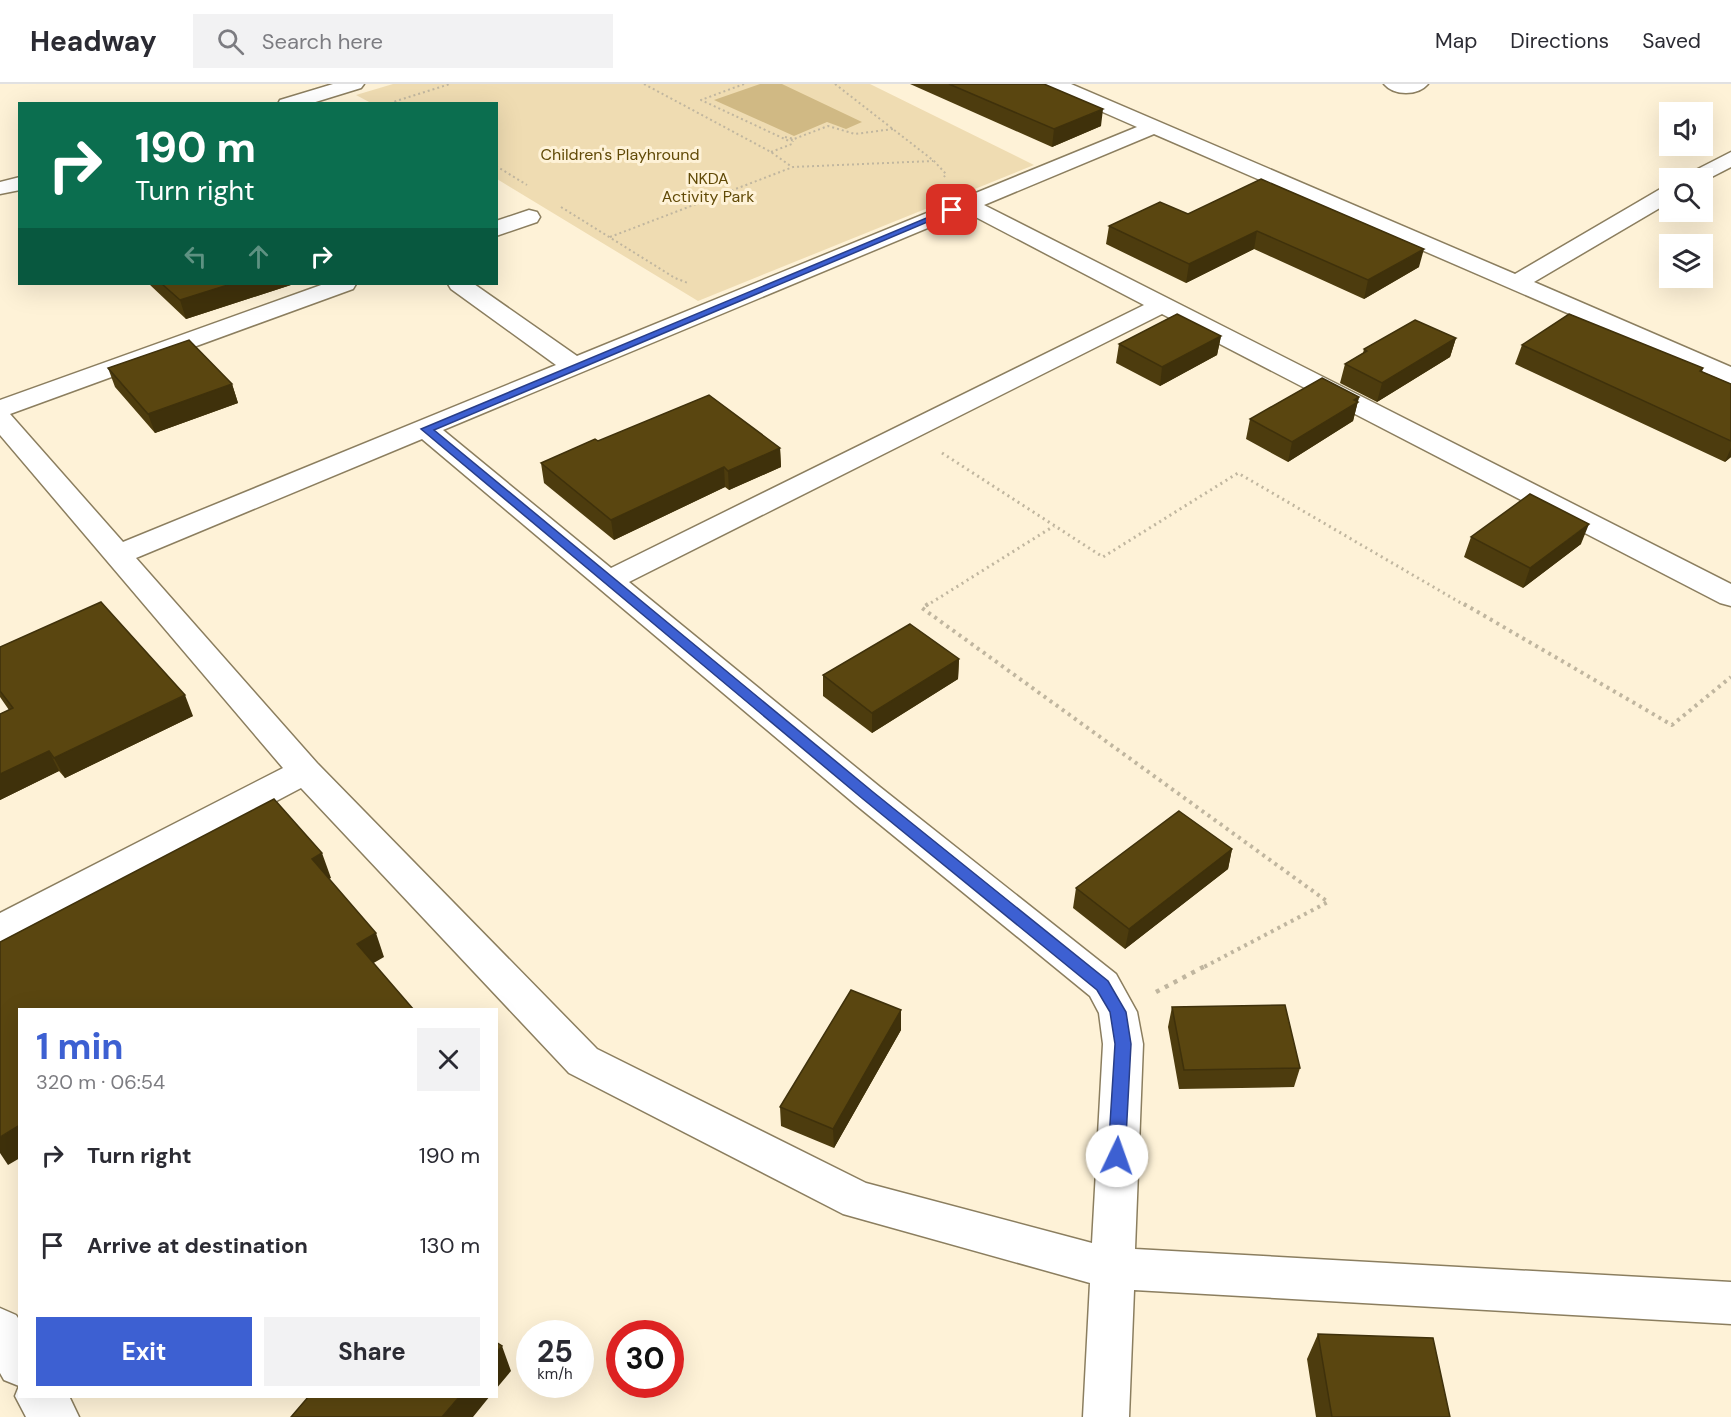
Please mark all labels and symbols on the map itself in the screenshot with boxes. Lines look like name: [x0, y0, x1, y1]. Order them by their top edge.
park label: Children's Playhround: [541, 144, 699, 165]
park label: NKDA Activity Park: [662, 168, 754, 207]
pin: [926, 184, 977, 235]
position arrow: [1085, 1124, 1149, 1188]
speed limit sign: 30: [606, 1320, 684, 1398]

